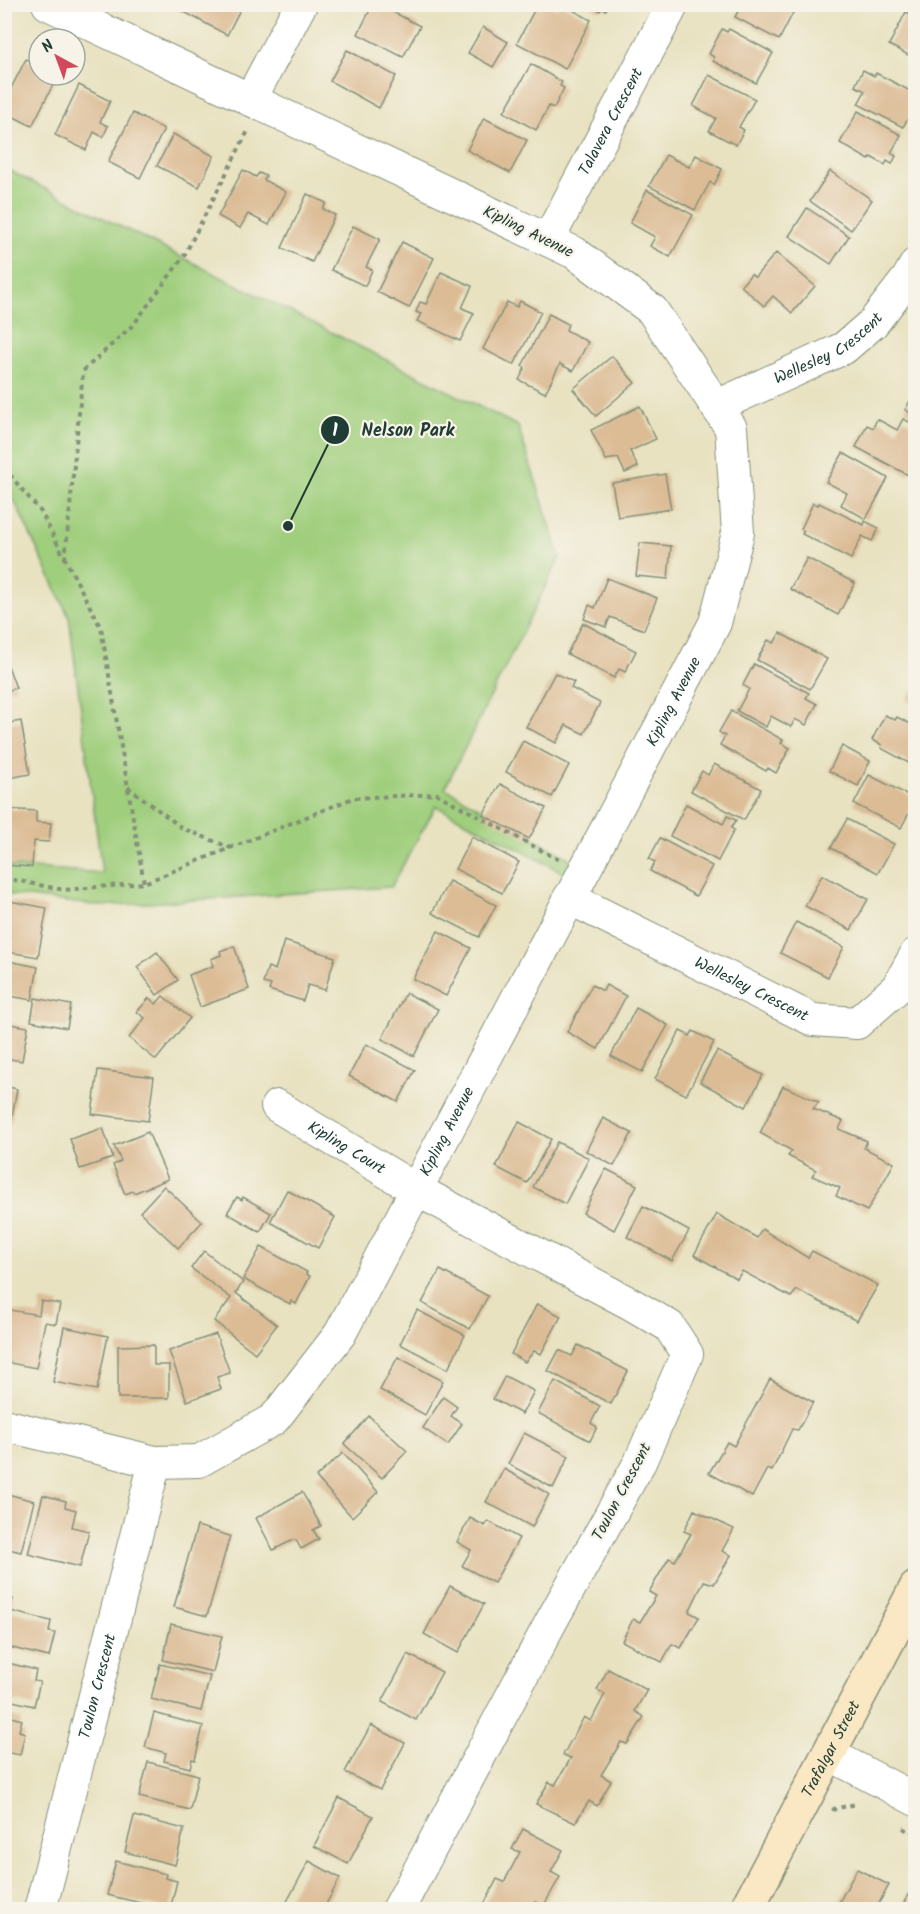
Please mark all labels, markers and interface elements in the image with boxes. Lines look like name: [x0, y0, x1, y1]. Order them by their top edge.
north arrow: [27, 27, 87, 87]
text: N: [36, 34, 60, 60]
street label: Talavera Crescent: [572, 63, 650, 180]
street label: Kipling Avenue: [478, 199, 578, 265]
street label: Wellesley Crescent: [770, 306, 890, 391]
callout: Nelson Park: [320, 412, 467, 448]
text: 1: [332, 417, 338, 446]
text: Nelson Park: [362, 417, 456, 446]
street label: Kipling Avenue: [640, 652, 708, 751]
street label: Wellesley Crescent: [690, 950, 814, 1029]
street label: Kipling Avenue: [413, 1082, 481, 1181]
street label: Kipling Court: [303, 1115, 391, 1181]
street label: Toulon Crescent: [586, 1438, 659, 1545]
street label: Toulon Crescent: [72, 1630, 123, 1741]
street label: Trafalgar Street: [795, 1696, 867, 1802]

